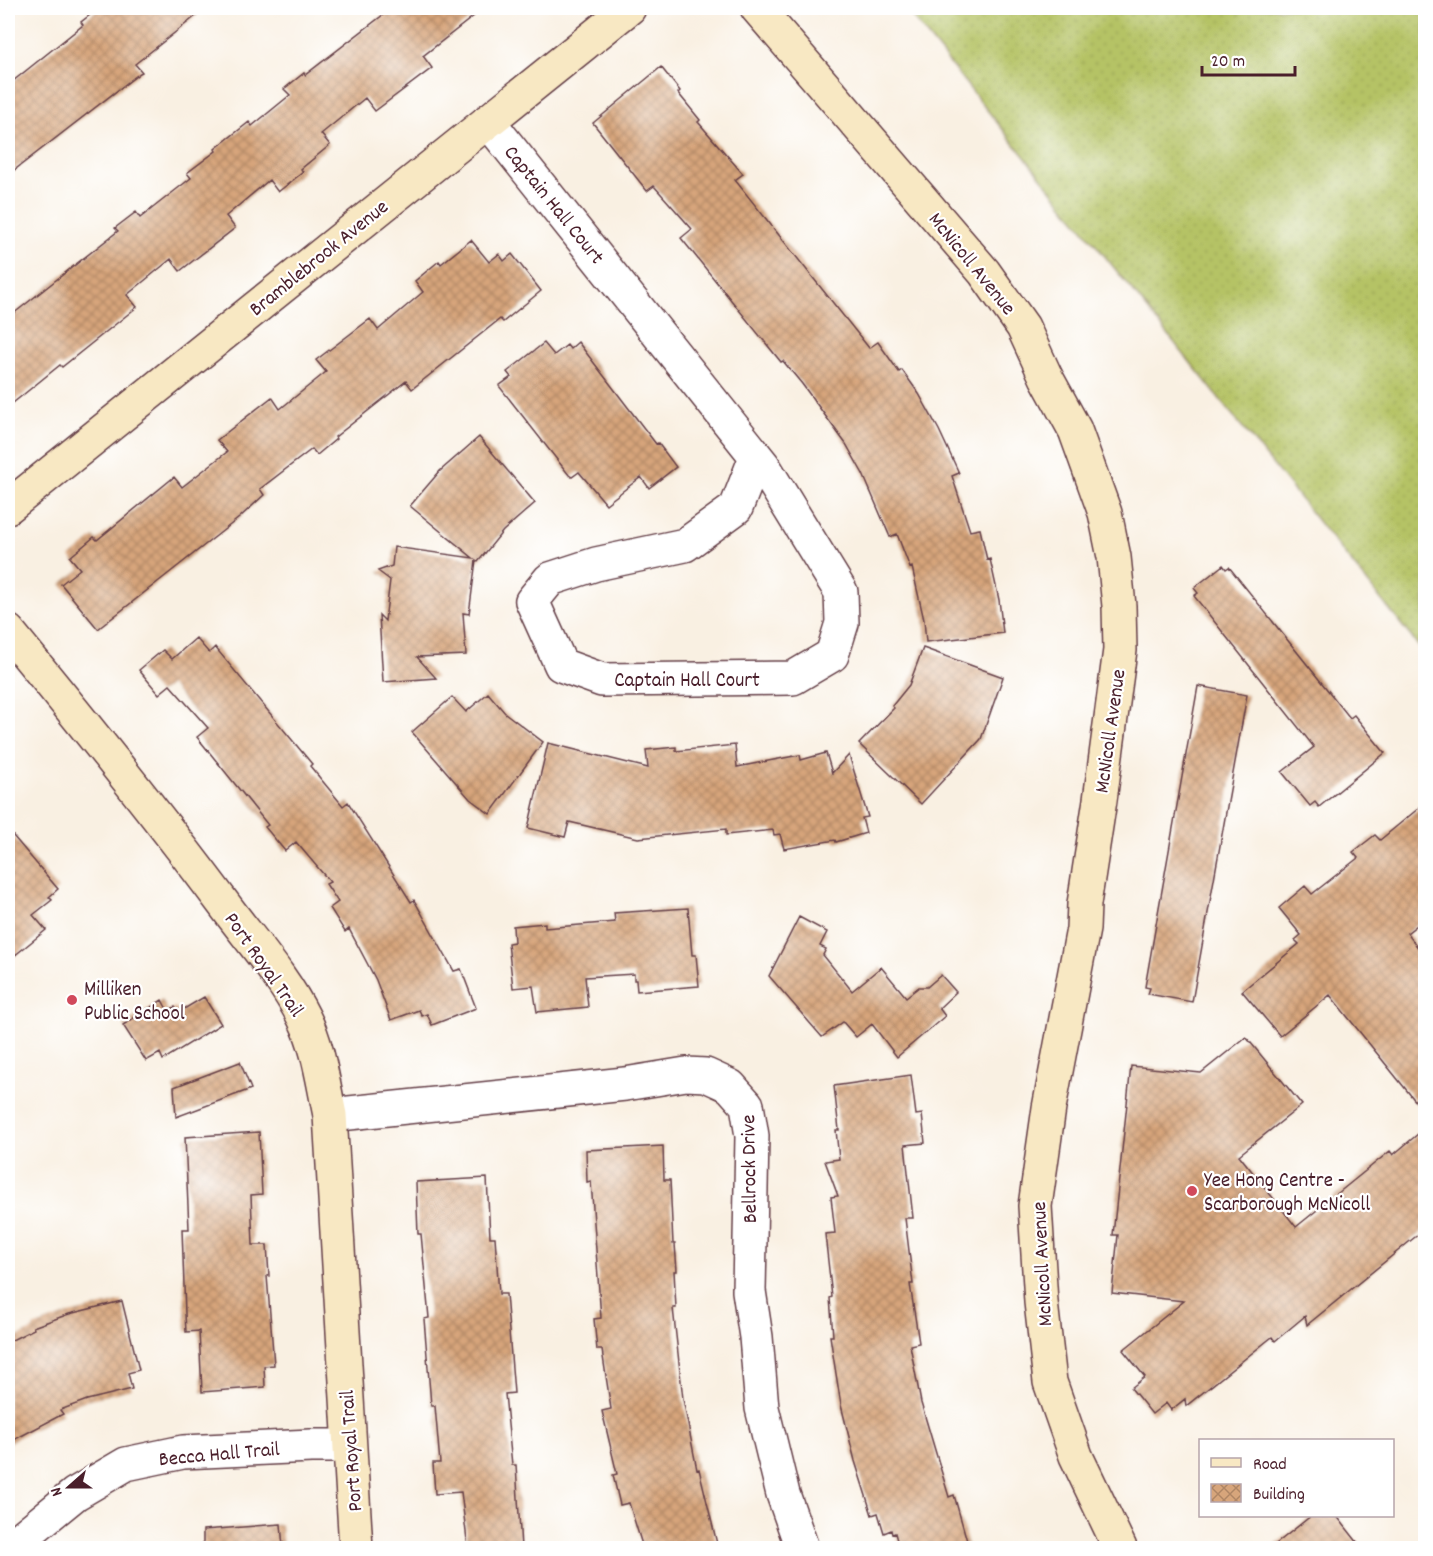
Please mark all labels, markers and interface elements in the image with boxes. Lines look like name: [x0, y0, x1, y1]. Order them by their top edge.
scale bar: [1202, 39, 1295, 77]
text: 20 m: [1211, 50, 1245, 75]
street label: Captain Hall Court: [495, 140, 610, 272]
street label: Bramblebrook Avenue: [244, 194, 396, 325]
street label: McNicoll Avenue: [920, 207, 1022, 323]
street label: Captain Hall Court: [614, 667, 760, 697]
street label: McNicoll Avenue: [1088, 667, 1136, 795]
street label: Port Royal Trail: [215, 907, 310, 1024]
place label: Milliken Public School: [84, 976, 185, 1030]
marker: Milliken Public School: [65, 993, 79, 1007]
street label: Bellrock Drive: [735, 1114, 767, 1224]
place label: Yee Hong Centre - Scarborough McNicoll: [1204, 1167, 1370, 1221]
marker: Yee Hong Centre - Scarborough McNicoll: [1185, 1184, 1199, 1198]
street label: McNicoll Avenue: [1026, 1201, 1062, 1327]
street label: Port Royal Trail: [334, 1389, 372, 1513]
street label: Becca Hall Trail: [158, 1436, 281, 1476]
legend: [1199, 1439, 1394, 1517]
text: Road: [1253, 1453, 1287, 1478]
north arrow: [39, 1457, 99, 1517]
text: Building: [1253, 1483, 1305, 1508]
text: N: [45, 1484, 69, 1499]

